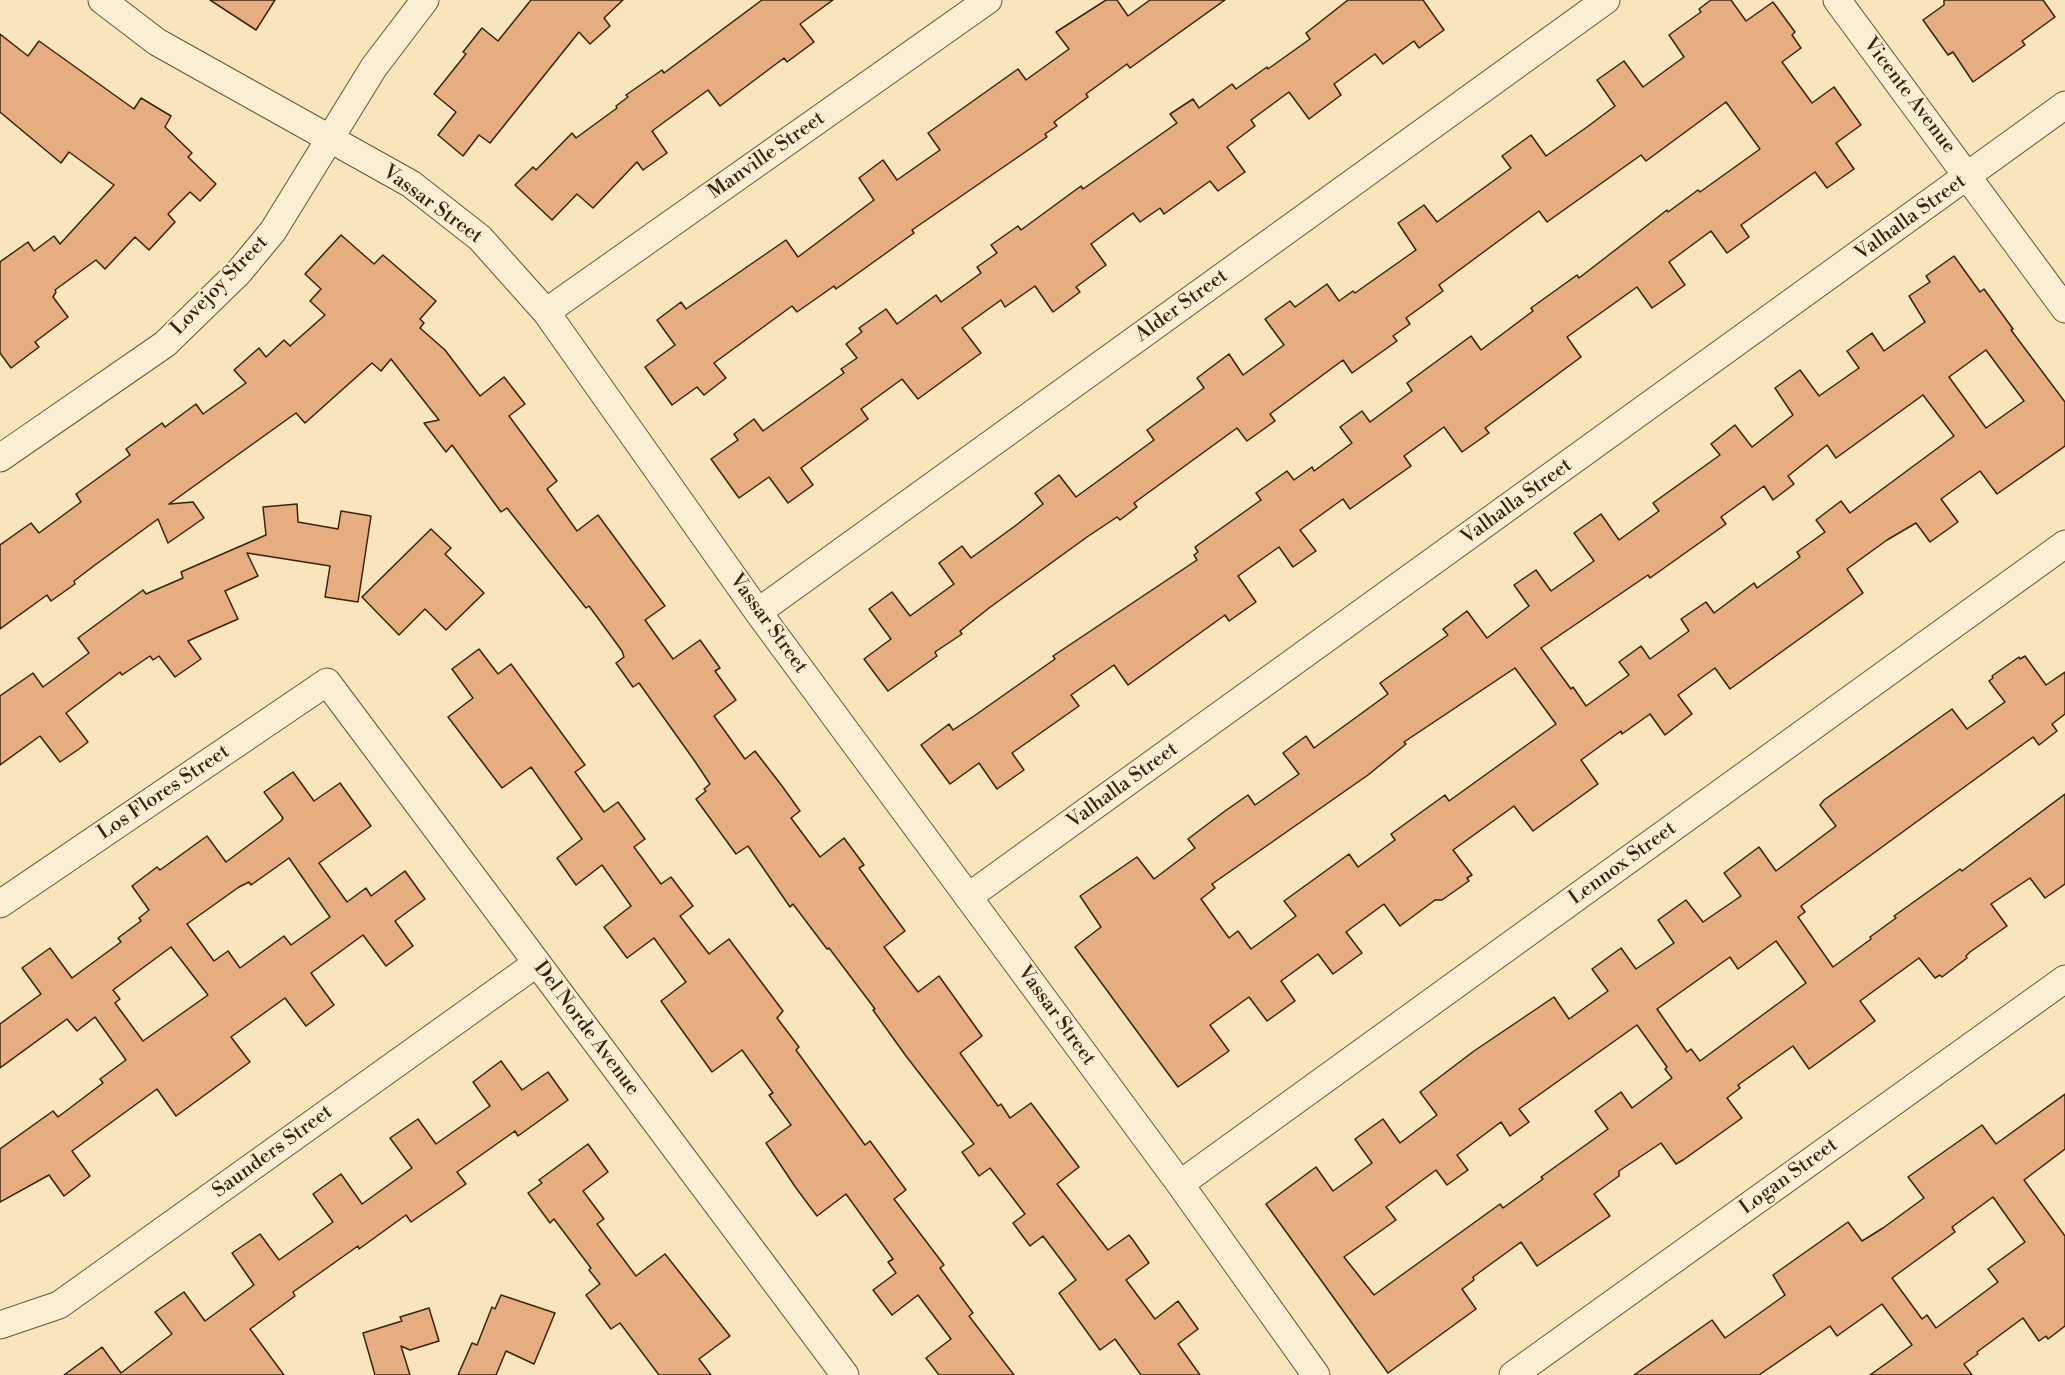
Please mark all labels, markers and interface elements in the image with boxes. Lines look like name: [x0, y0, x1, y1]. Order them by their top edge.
street label: Vicente Avenue: [1858, 33, 1960, 159]
street label: Manville Street: [704, 107, 830, 205]
street label: Vassar Street: [377, 161, 487, 249]
street label: Valhalla Street: [1851, 170, 1971, 266]
street label: Lovejoy Street: [166, 231, 274, 341]
street label: Alder Street: [1131, 264, 1233, 348]
street label: Valhalla Street: [1457, 454, 1577, 550]
street label: Vassar Street: [724, 569, 812, 679]
street label: Valhalla Street: [1063, 738, 1183, 834]
street label: Los Flores Street: [94, 740, 234, 846]
street label: Lennox Street: [1565, 817, 1681, 911]
street label: Del Norde Avenue: [528, 957, 644, 1101]
street label: Vassar Street: [1012, 961, 1100, 1071]
street label: Saunders Street: [208, 1100, 338, 1204]
street label: Logan Street: [1735, 1133, 1843, 1221]

